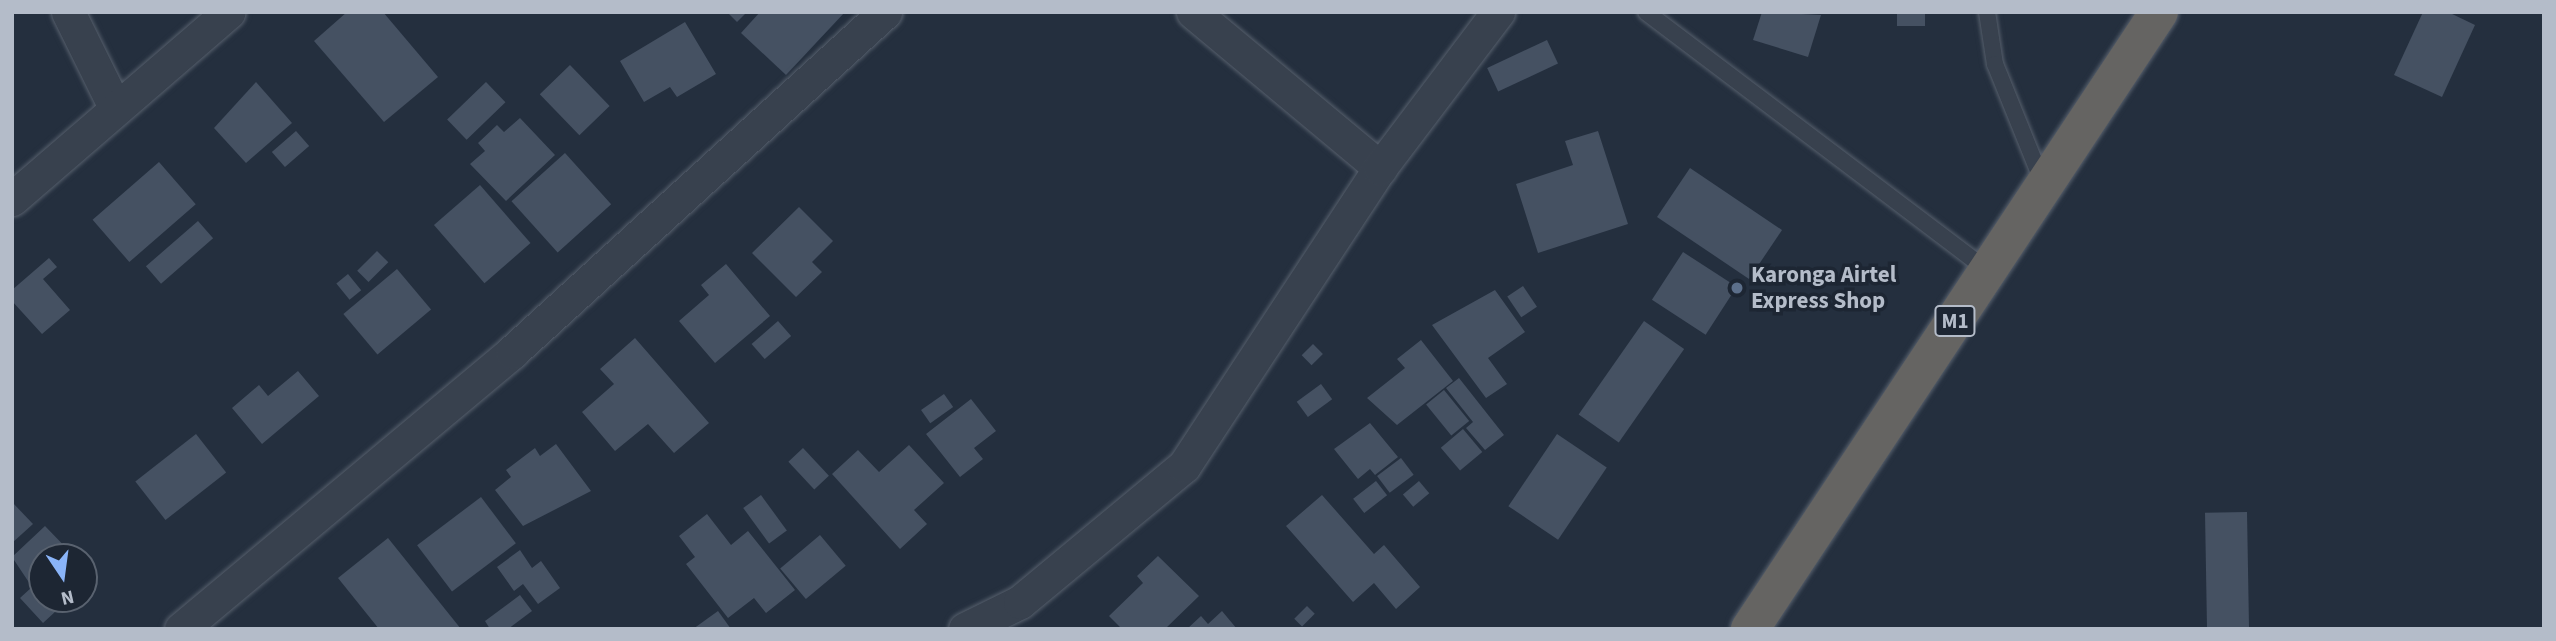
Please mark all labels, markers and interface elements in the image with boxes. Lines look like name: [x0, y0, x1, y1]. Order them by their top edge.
place label: Karonga Airtel Express Shop: [1751, 261, 1896, 315]
marker: Karonga Airtel Express Shop: [1729, 280, 1745, 296]
road number: M1: [1934, 304, 1976, 338]
north arrow: [28, 543, 98, 613]
text: N: [58, 582, 77, 612]

